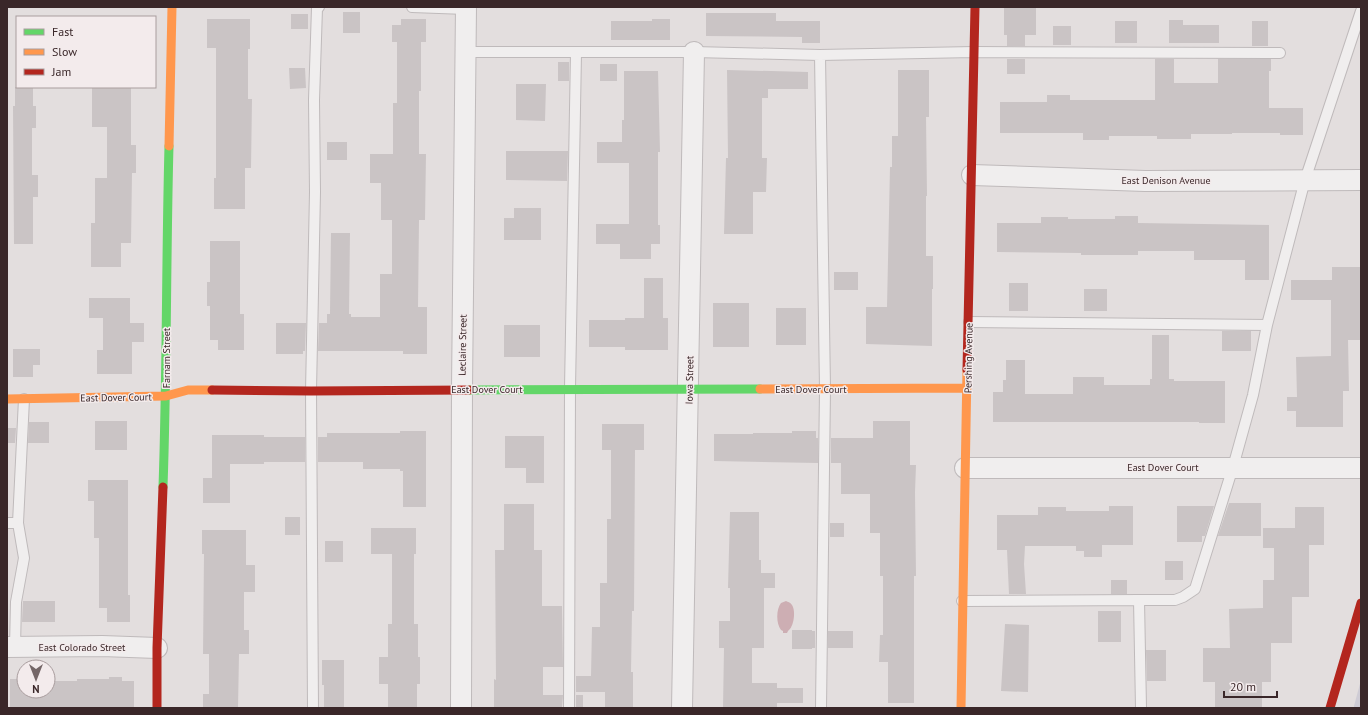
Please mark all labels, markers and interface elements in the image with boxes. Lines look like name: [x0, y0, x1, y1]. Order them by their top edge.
legend: [16, 16, 156, 88]
text: Fast: [52, 24, 73, 39]
text: Slow: [52, 44, 77, 59]
text: Jam: [51, 64, 71, 79]
street label: East Denison Avenue: [1122, 174, 1210, 187]
street label: Leclaire Street: [455, 314, 470, 376]
street label: Pershing Avenue: [961, 323, 976, 393]
street label: Farnam Street: [160, 327, 173, 388]
street label: Iowa Street: [683, 355, 696, 404]
street label: East Dover Court: [451, 383, 523, 396]
street label: East Dover Court: [775, 383, 847, 396]
street label: East Dover Court: [80, 390, 152, 405]
street label: East Dover Court: [1127, 461, 1199, 474]
street label: East Colorado Street: [39, 641, 126, 654]
north arrow: [16, 659, 56, 699]
scale bar: [1224, 673, 1277, 699]
text: 20 m: [1230, 679, 1256, 694]
text: N: [32, 682, 40, 696]

